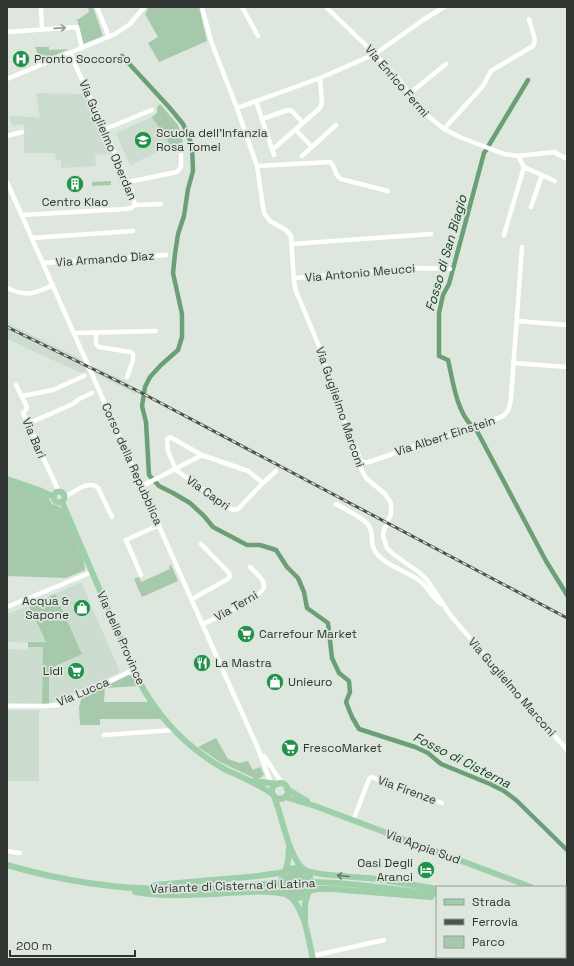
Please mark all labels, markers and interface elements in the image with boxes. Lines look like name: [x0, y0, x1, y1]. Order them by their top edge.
one-way arrow: [53, 25, 66, 32]
street label: Via Enrico Fermi: [361, 41, 433, 121]
hospital icon: Pronto Soccorso: [11, 49, 31, 69]
place label: Pronto Soccorso: [34, 51, 131, 67]
street label: Via Guglielmo Oberdan: [75, 77, 141, 203]
place label: Scuola dell'Infanzia Rosa Tomei: [156, 125, 268, 155]
school or university icon: Scuola dell'Infanzia Rosa Tomei: [133, 130, 153, 150]
building icon: Centro Klao: [65, 174, 85, 194]
water label: Fosso di San Biagio: [421, 192, 471, 313]
place label: Centro Klao: [42, 194, 108, 210]
street label: Via Armando Diaz: [55, 248, 155, 270]
street label: Via Antonio Meucci: [304, 260, 416, 286]
street label: Via Guglielmo Marconi: [312, 345, 368, 469]
street label: Corso della Repubblica: [98, 400, 166, 528]
street label: Via Albert Einstein: [393, 412, 497, 460]
street label: Via Bari: [18, 415, 50, 461]
street label: Via Capri: [183, 472, 233, 514]
street label: Via Terni: [211, 587, 261, 625]
street label: Via delle Province: [93, 589, 149, 687]
place label: Acqua & Sapone: [22, 593, 69, 623]
shop icon: Acqua & Sapone: [72, 598, 92, 618]
supermarket icon: Carrefour Market: [236, 624, 256, 644]
place label: Carrefour Market: [259, 626, 357, 642]
street label: Via Guglielmo Marconi: [464, 634, 560, 740]
restaurant icon: La Mastra: [192, 653, 212, 673]
place label: La Mastra: [215, 655, 272, 671]
supermarket icon: Lidl: [66, 661, 86, 681]
place label: Lidl: [43, 663, 63, 679]
shop icon: Unieuro: [265, 672, 285, 692]
street label: Via Lucca: [54, 674, 112, 710]
place label: Unieuro: [288, 674, 332, 690]
water label: Fosso di Cisterna: [410, 728, 514, 792]
supermarket icon: FrescoMarket: [280, 738, 300, 758]
place label: FrescoMarket: [303, 740, 382, 756]
street label: Via Firenze: [375, 772, 439, 808]
street label: Via Appia Sud: [383, 826, 463, 868]
place label: Oasi Degli Aranci: [357, 855, 413, 885]
hotel icon: Oasi Degli Aranci: [416, 860, 436, 880]
one-way arrow: [337, 872, 350, 879]
street label: Variante di Cisterna di Latina: [150, 875, 316, 897]
legend: [436, 886, 566, 958]
text: Strada: [472, 894, 511, 910]
text: Ferrovia: [472, 914, 518, 930]
scale bar: [10, 932, 135, 958]
text: Parco: [472, 934, 505, 950]
text: 200 m: [16, 938, 52, 954]

